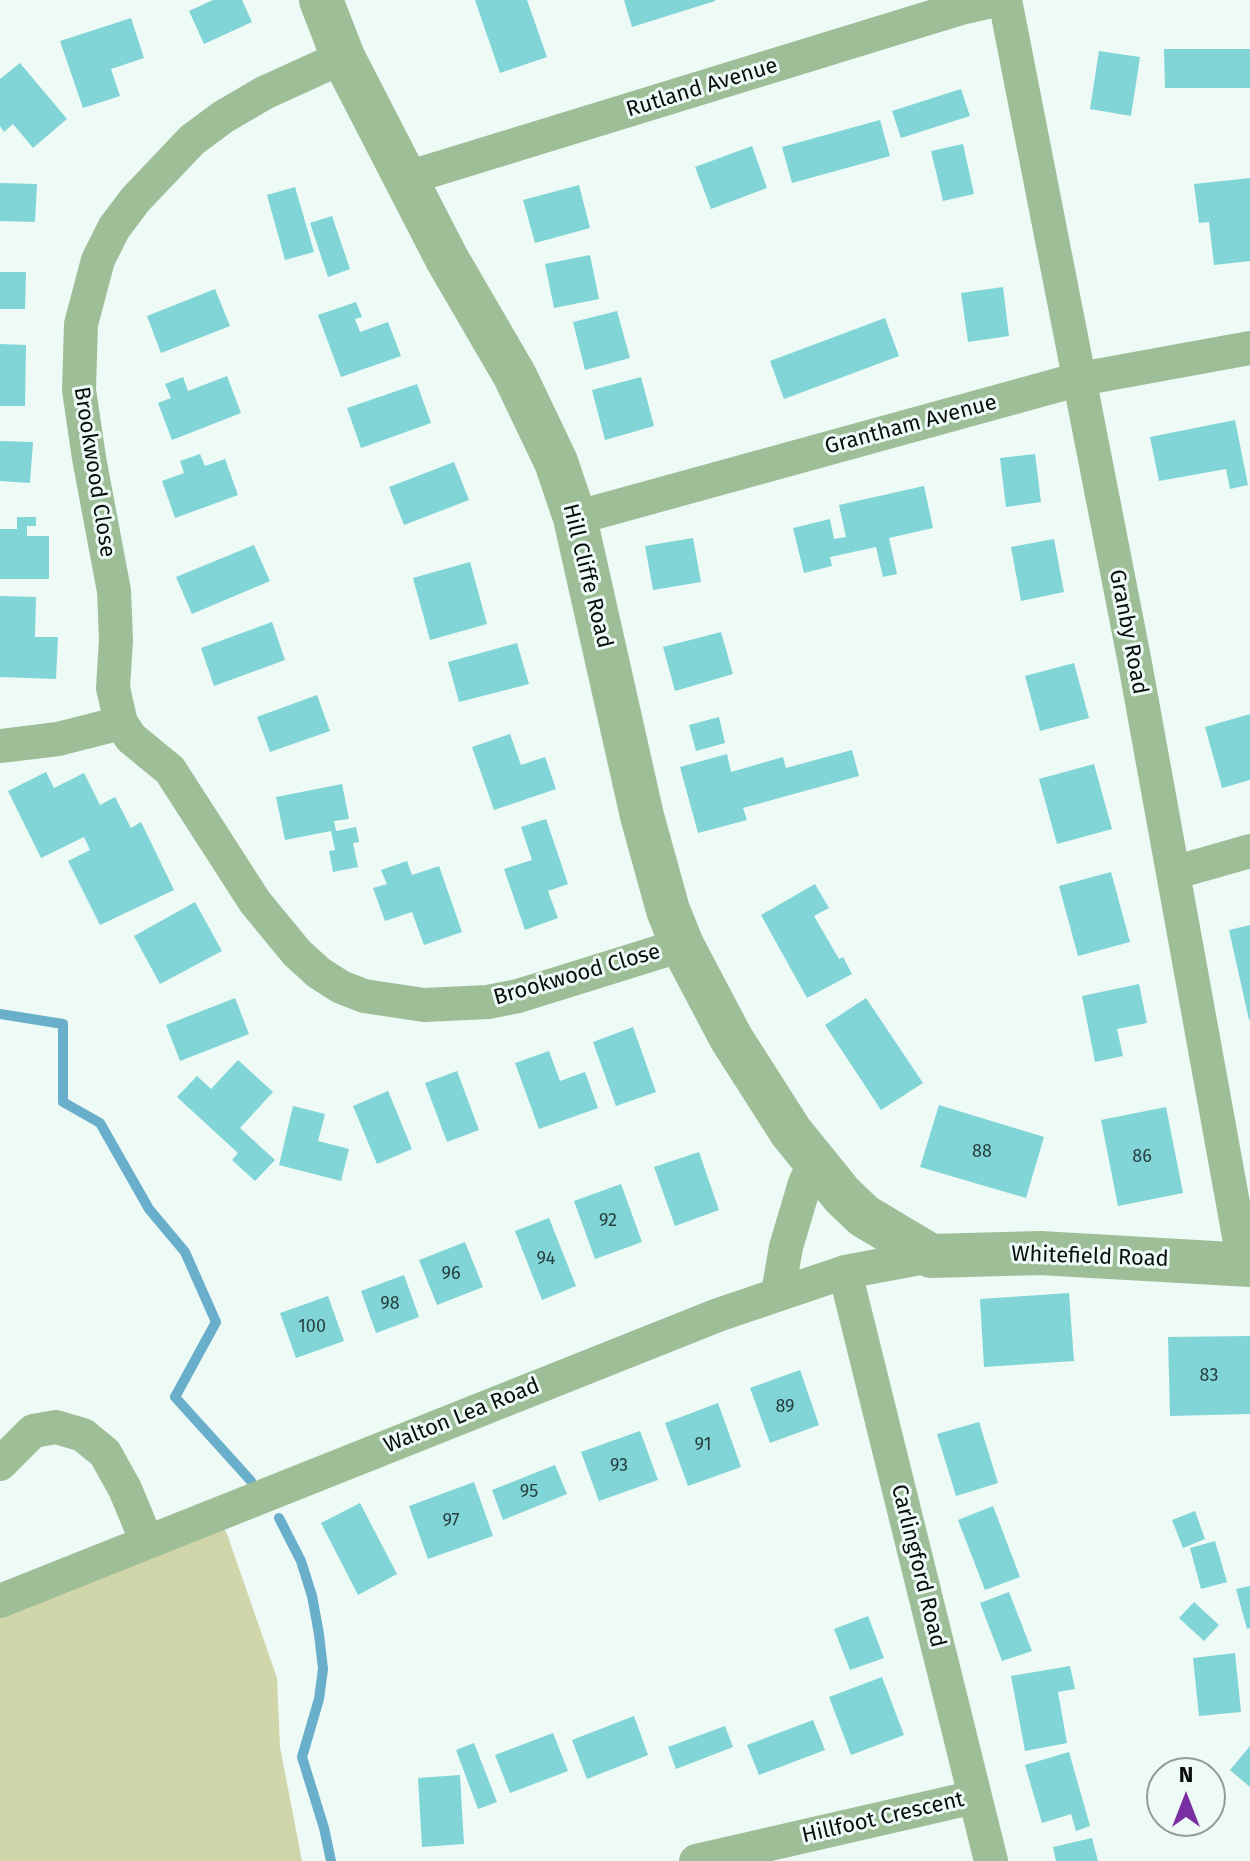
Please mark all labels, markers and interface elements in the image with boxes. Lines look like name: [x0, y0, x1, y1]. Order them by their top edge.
street label: Rutland Avenue: [623, 52, 781, 124]
street label: Brookwood Close: [67, 385, 121, 559]
street label: Grantham Avenue: [822, 389, 1000, 461]
street label: Hill Cliffe Road: [556, 501, 618, 651]
street label: Granby Road: [1103, 567, 1153, 697]
street label: Brookwood Close: [491, 939, 663, 1011]
house number: 88: [972, 1141, 992, 1163]
house number: 86: [1132, 1146, 1152, 1168]
house number: 92: [599, 1210, 617, 1232]
street label: Whitefield Road: [1011, 1241, 1169, 1273]
house number: 94: [537, 1248, 555, 1270]
house number: 96: [441, 1263, 461, 1285]
house number: 98: [380, 1293, 400, 1315]
house number: 100: [298, 1316, 326, 1338]
house number: 83: [1200, 1365, 1218, 1387]
street label: Walton Lea Road: [380, 1373, 544, 1459]
house number: 89: [775, 1396, 795, 1418]
house number: 91: [695, 1434, 711, 1456]
house number: 93: [610, 1455, 628, 1477]
house number: 95: [520, 1481, 538, 1503]
street label: Carlingford Road: [885, 1482, 951, 1650]
house number: 97: [442, 1510, 460, 1532]
north arrow: [1146, 1757, 1226, 1837]
text: N: [1179, 1761, 1193, 1788]
street label: Hillfoot Crescent: [799, 1787, 967, 1849]

